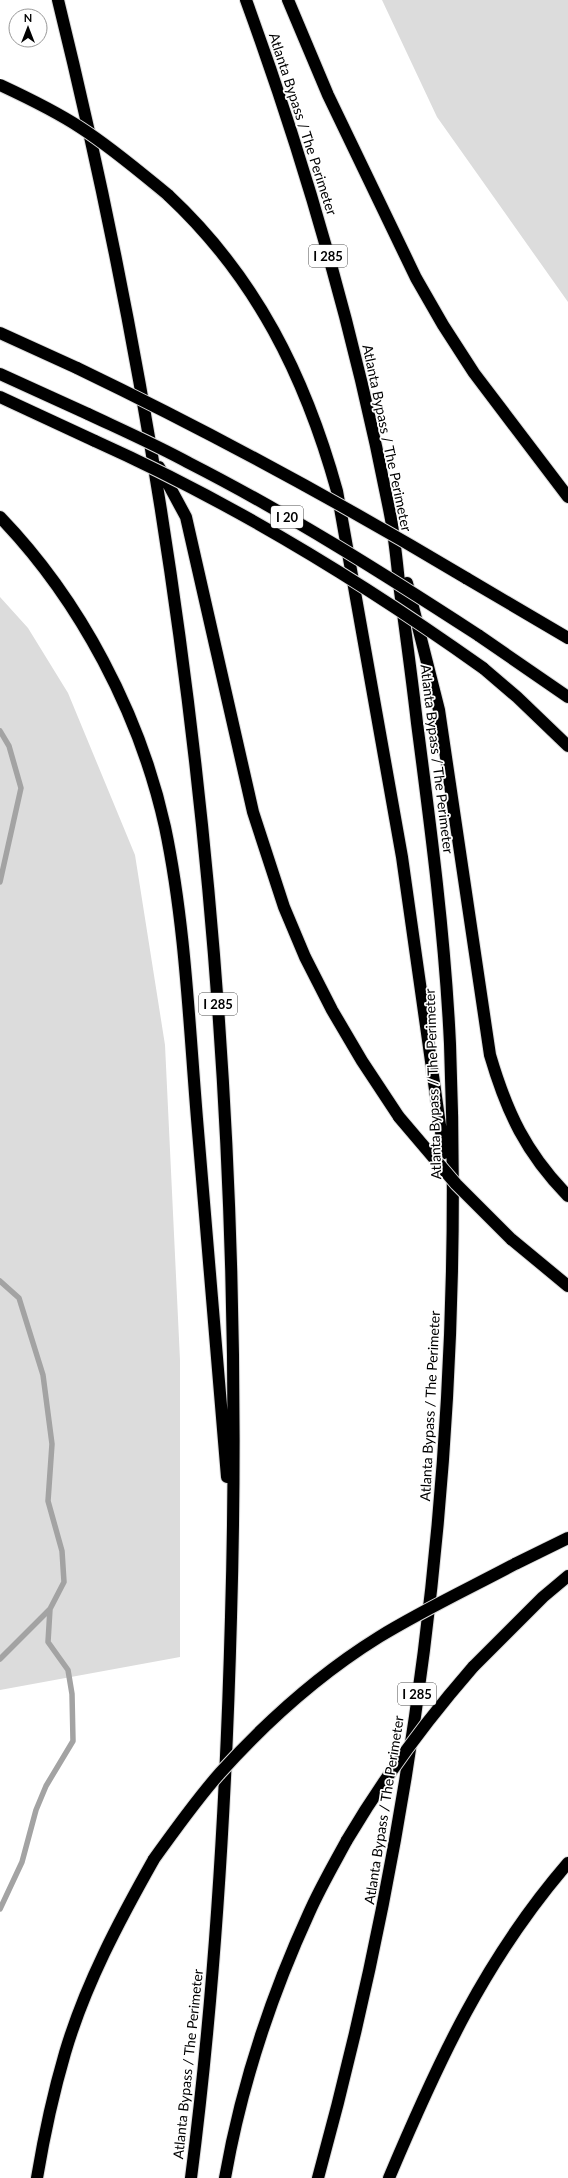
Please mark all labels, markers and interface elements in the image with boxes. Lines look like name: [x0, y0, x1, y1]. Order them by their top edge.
north arrow: [8, 8, 48, 48]
text: N: [24, 11, 32, 24]
street label: Atlanta Bypass / The Perimeter: [266, 30, 341, 217]
road number: I 285: [309, 245, 347, 267]
street label: Atlanta Bypass / The Perimeter: [359, 343, 416, 533]
road number: I 20: [271, 506, 303, 528]
street label: Atlanta Bypass / The Perimeter: [417, 663, 458, 855]
street label: Atlanta Bypass / The Perimeter: [421, 988, 444, 1180]
road number: I 285: [199, 993, 237, 1015]
street label: Atlanta Bypass / The Perimeter: [416, 1310, 443, 1502]
road number: I 285: [398, 1683, 436, 1705]
street label: Atlanta Bypass / The Perimeter: [360, 1714, 407, 1906]
street label: Atlanta Bypass / The Perimeter: [169, 1968, 206, 2160]

